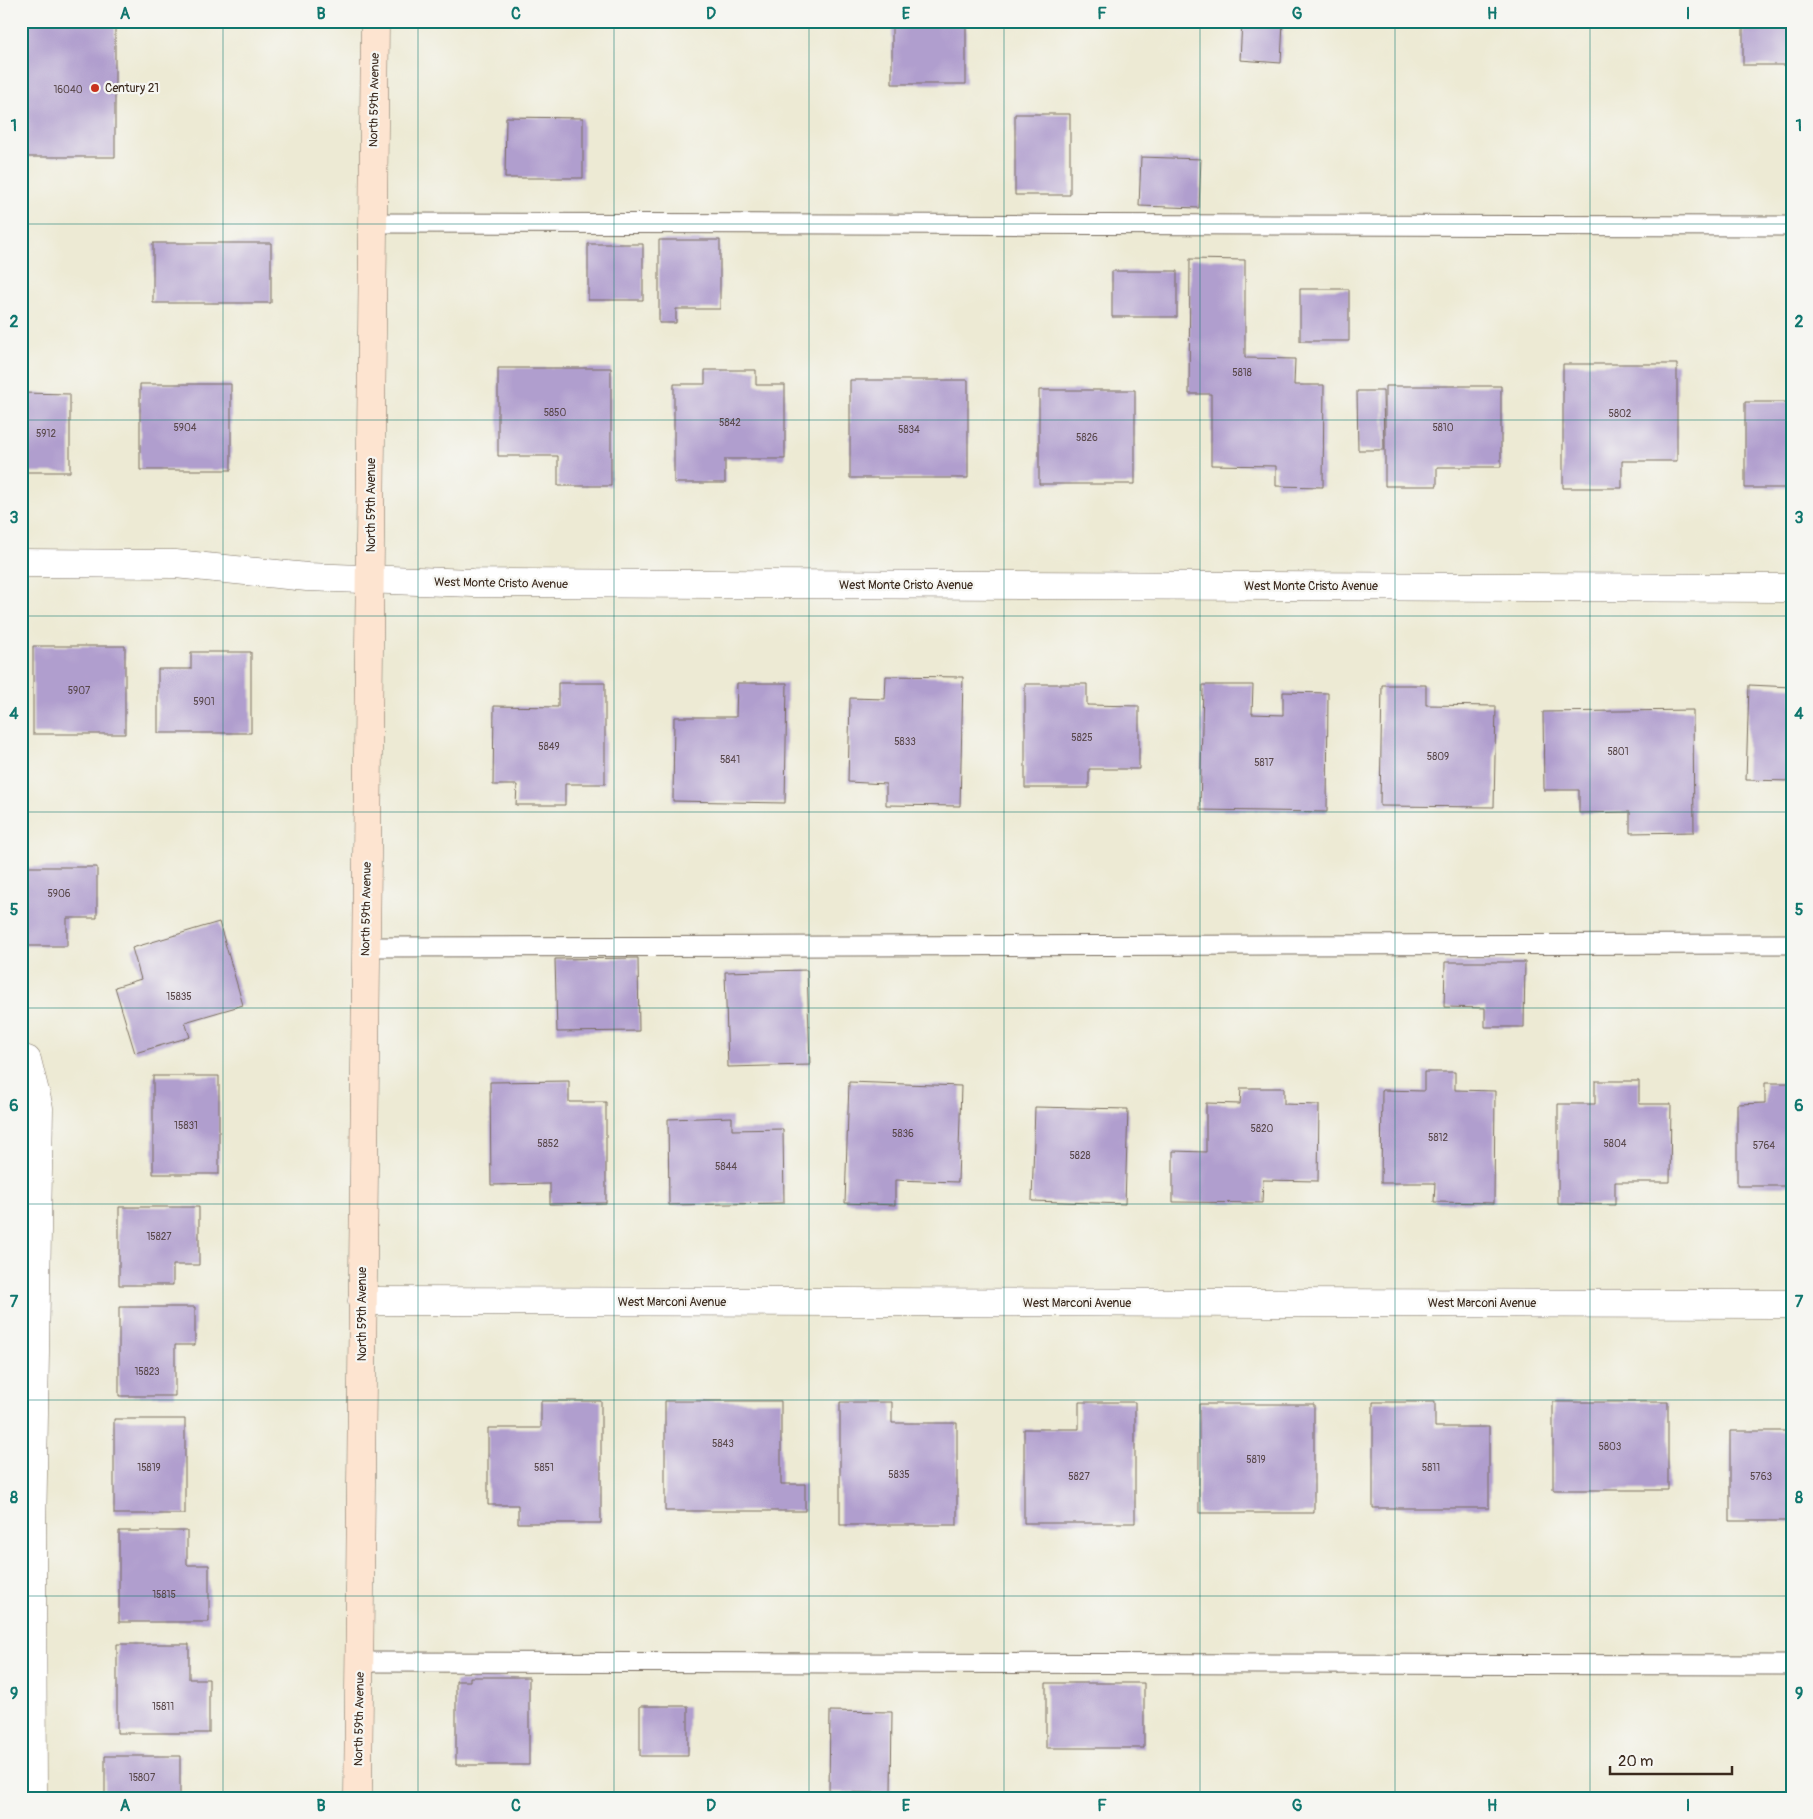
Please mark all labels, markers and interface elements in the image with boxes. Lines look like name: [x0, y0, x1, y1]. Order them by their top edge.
text: A: [120, 4, 131, 24]
text: B: [316, 4, 326, 24]
text: C: [511, 4, 521, 24]
text: D: [706, 4, 716, 24]
text: E: [902, 4, 911, 24]
text: F: [1097, 4, 1107, 24]
text: G: [1292, 4, 1303, 24]
text: H: [1487, 4, 1497, 24]
text: I: [1686, 4, 1690, 24]
street label: North 59th Avenue: [366, 53, 383, 147]
place label: Century 21: [105, 81, 159, 96]
marker: Century 21: [89, 82, 101, 94]
house number: 16040: [53, 84, 83, 96]
text: 1: [11, 116, 17, 136]
text: 1: [1796, 116, 1802, 136]
text: 2: [10, 312, 19, 332]
text: 2: [1795, 312, 1804, 332]
house number: 5818: [1232, 367, 1252, 379]
house number: 5850: [544, 407, 567, 419]
house number: 5802: [1609, 408, 1632, 420]
house number: 5842: [719, 417, 741, 429]
house number: 5904: [173, 422, 197, 434]
house number: 5810: [1432, 422, 1454, 434]
house number: 5834: [898, 424, 920, 436]
house number: 5912: [36, 428, 56, 440]
house number: 5826: [1076, 432, 1098, 444]
street label: North 59th Avenue: [364, 458, 379, 552]
text: 3: [10, 508, 19, 528]
text: 3: [1795, 508, 1804, 528]
street label: West Monte Cristo Avenue: [434, 575, 568, 592]
street label: West Monte Cristo Avenue: [839, 578, 973, 593]
street label: West Monte Cristo Avenue: [1244, 579, 1378, 594]
house number: 5907: [68, 685, 91, 697]
house number: 5901: [193, 696, 215, 708]
text: 4: [9, 704, 19, 724]
text: 4: [1794, 704, 1804, 724]
house number: 5825: [1071, 732, 1093, 744]
house number: 5833: [894, 736, 916, 748]
house number: 5849: [538, 741, 560, 753]
house number: 5801: [1607, 746, 1629, 758]
house number: 5809: [1427, 751, 1449, 763]
house number: 5841: [720, 754, 740, 766]
house number: 5817: [1254, 757, 1275, 769]
street label: North 59th Avenue: [358, 862, 375, 956]
house number: 5906: [47, 888, 71, 900]
text: 5: [10, 900, 19, 920]
text: 5: [1795, 900, 1804, 920]
house number: 15835: [166, 991, 192, 1003]
text: 6: [9, 1096, 19, 1116]
text: 6: [1794, 1096, 1804, 1116]
house number: 15831: [174, 1120, 198, 1132]
house number: 5820: [1251, 1123, 1274, 1135]
house number: 5836: [892, 1128, 914, 1140]
house number: 5812: [1428, 1132, 1448, 1144]
house number: 5852: [537, 1138, 559, 1150]
house number: 5804: [1603, 1138, 1627, 1150]
house number: 5764: [1753, 1140, 1775, 1152]
house number: 5828: [1069, 1150, 1091, 1162]
house number: 5844: [715, 1161, 737, 1173]
house number: 15827: [146, 1231, 172, 1243]
street label: North 59th Avenue: [355, 1267, 370, 1361]
text: 7: [10, 1292, 19, 1312]
text: 7: [1795, 1292, 1804, 1312]
street label: West Marconi Avenue: [618, 1295, 726, 1310]
street label: West Marconi Avenue: [1023, 1296, 1131, 1311]
street label: West Marconi Avenue: [1428, 1296, 1536, 1311]
house number: 15823: [134, 1366, 160, 1378]
house number: 5843: [712, 1438, 734, 1450]
house number: 5803: [1599, 1441, 1622, 1453]
house number: 5819: [1246, 1454, 1266, 1466]
house number: 15819: [137, 1462, 161, 1474]
house number: 5851: [534, 1462, 554, 1474]
house number: 5811: [1422, 1462, 1440, 1474]
house number: 5835: [888, 1469, 910, 1481]
house number: 5827: [1068, 1471, 1090, 1483]
house number: 5763: [1750, 1471, 1772, 1483]
text: 8: [10, 1488, 18, 1508]
text: 8: [1795, 1488, 1803, 1508]
house number: 15815: [152, 1589, 176, 1601]
street label: North 59th Avenue: [351, 1672, 368, 1766]
text: 9: [10, 1684, 18, 1704]
text: 9: [1795, 1684, 1803, 1704]
house number: 15811: [152, 1701, 174, 1713]
scale bar: [1610, 1744, 1733, 1776]
text: 20 m: [1618, 1752, 1653, 1771]
house number: 15807: [129, 1772, 156, 1784]
text: A: [120, 1796, 131, 1816]
text: B: [316, 1796, 326, 1816]
text: C: [511, 1796, 521, 1816]
text: D: [706, 1796, 716, 1816]
text: E: [902, 1796, 911, 1816]
text: F: [1097, 1796, 1107, 1816]
text: G: [1292, 1796, 1303, 1816]
text: H: [1487, 1796, 1497, 1816]
text: I: [1686, 1796, 1690, 1816]

